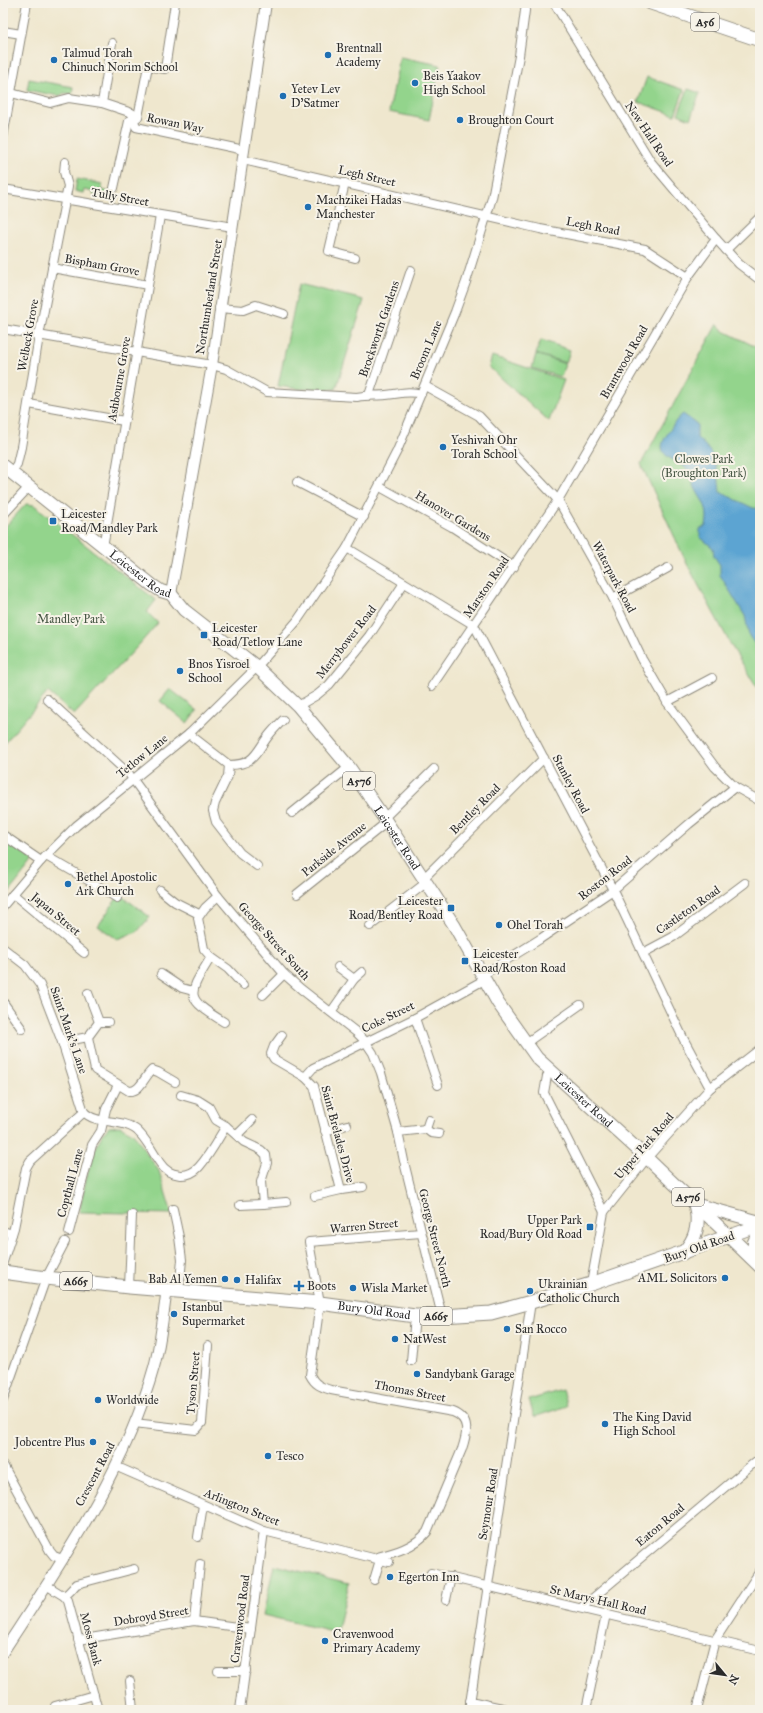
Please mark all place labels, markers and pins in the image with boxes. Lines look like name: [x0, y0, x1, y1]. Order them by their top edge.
place label: Brentnall Academy: [335, 41, 383, 69]
place label: Talmud Torah Chinuch Norim School: [62, 46, 179, 74]
marker: Brentnall Academy: [323, 50, 333, 60]
marker: Talmud Torah Chinuch Norim School: [49, 55, 59, 65]
place label: Beis Yaakov High School: [423, 69, 486, 98]
marker: Beis Yaakov High School: [410, 78, 420, 88]
place label: Yetev Lev D'Satmer: [291, 82, 341, 110]
marker: Yetev Lev D'Satmer: [278, 91, 288, 101]
place label: Broughton Court: [468, 113, 555, 128]
marker: Broughton Court: [455, 115, 465, 125]
place label: Machzikei Hadas Manchester: [316, 193, 401, 221]
marker: Machzikei Hadas Manchester: [303, 202, 313, 212]
place label: Yeshivah Ohr Torah School: [451, 433, 518, 461]
marker: Yeshivah Ohr Torah School: [438, 442, 448, 452]
place label: Leicester Road/Mandley Park: [61, 507, 158, 535]
marker: Leicester Road/Mandley Park: [48, 516, 58, 526]
place label: Leicester Road/Tetlow Lane: [212, 621, 302, 649]
marker: Leicester Road/Tetlow Lane: [199, 630, 209, 640]
place label: Bnos Yisroel School: [188, 657, 250, 685]
marker: Bnos Yisroel School: [175, 666, 185, 676]
place label: Bethel Apostolic Ark Church: [75, 870, 157, 898]
marker: Bethel Apostolic Ark Church: [63, 879, 73, 889]
place label: Leicester Road/Bentley Road: [349, 894, 443, 922]
marker: Leicester Road/Bentley Road: [446, 903, 456, 913]
place label: Ohel Torah: [507, 918, 563, 932]
marker: Ohel Torah: [494, 920, 504, 930]
place label: Leicester Road/Roston Road: [473, 947, 566, 975]
marker: Leicester Road/Roston Road: [460, 956, 470, 966]
place label: Upper Park Road/Bury Old Road: [480, 1213, 582, 1241]
marker: Upper Park Road/Bury Old Road: [585, 1222, 595, 1232]
place label: AML Solicitors: [637, 1271, 717, 1285]
place label: Bab Al Yemen: [148, 1272, 217, 1286]
place label: Halifax: [245, 1273, 282, 1287]
marker: AML Solicitors: [720, 1273, 730, 1283]
marker: Bab Al Yemen: [220, 1274, 230, 1284]
marker: Halifax: [232, 1275, 242, 1285]
place label: Ukrainian Catholic Church: [538, 1277, 620, 1305]
place label: Boots: [307, 1279, 336, 1293]
marker: Boots: [294, 1281, 304, 1291]
place label: Wisla Market: [361, 1281, 428, 1295]
marker: Wisla Market: [348, 1283, 358, 1293]
marker: Ukrainian Catholic Church: [525, 1286, 535, 1296]
place label: Istanbul Supermarket: [182, 1300, 246, 1328]
marker: Istanbul Supermarket: [169, 1309, 179, 1319]
place label: San Rocco: [515, 1322, 567, 1336]
marker: San Rocco: [502, 1324, 512, 1334]
place label: NatWest: [403, 1332, 447, 1346]
marker: NatWest: [390, 1334, 400, 1344]
place label: Sandybank Garage: [425, 1367, 515, 1382]
marker: Sandybank Garage: [412, 1369, 422, 1379]
place label: Worldwide: [106, 1393, 159, 1407]
marker: Worldwide: [93, 1395, 103, 1405]
place label: The King David High School: [613, 1410, 691, 1439]
marker: The King David High School: [600, 1419, 610, 1429]
place label: Jobcentre Plus: [13, 1435, 85, 1450]
marker: Jobcentre Plus: [88, 1437, 98, 1447]
place label: Tesco: [276, 1449, 304, 1463]
marker: Tesco: [263, 1451, 273, 1461]
place label: Egerton Inn: [398, 1570, 460, 1585]
marker: Egerton Inn: [385, 1572, 395, 1582]
place label: Cravenwood Primary Academy: [333, 1627, 420, 1655]
marker: Cravenwood Primary Academy: [320, 1636, 330, 1646]

